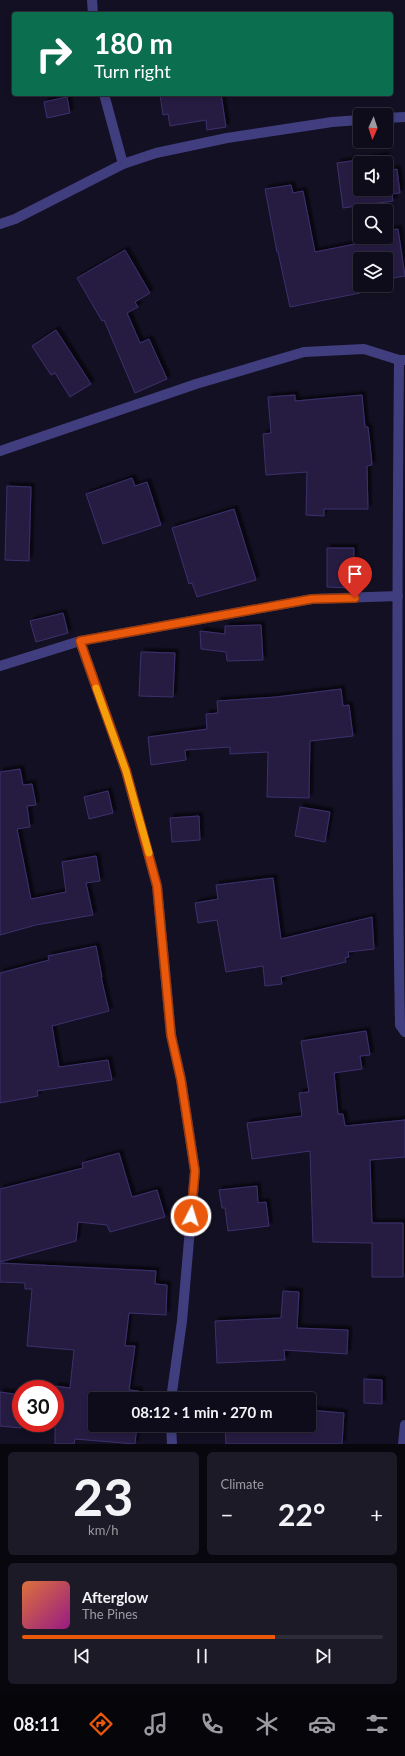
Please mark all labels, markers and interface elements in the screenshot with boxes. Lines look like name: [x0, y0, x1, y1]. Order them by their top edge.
text: 180 m: [94, 26, 173, 60]
icon: right: [28, 28, 80, 80]
text: Turn right: [94, 60, 171, 82]
north arrow: [353, 108, 393, 148]
map controls: [353, 108, 393, 292]
button: sound: [353, 156, 393, 196]
button: search: [353, 204, 393, 244]
button: layers: [353, 252, 393, 292]
pin: [338, 557, 372, 598]
icon: arrive: [344, 563, 366, 585]
position arrow: [170, 1195, 212, 1237]
speed limit sign: 30: [12, 1380, 64, 1432]
text: 08:12 · 1 min · 270 m: [132, 1403, 272, 1421]
text: 23: [73, 1465, 133, 1527]
text: Climate: [221, 1476, 264, 1492]
text: 22°: [278, 1496, 325, 1532]
text: −: [221, 1501, 233, 1528]
text: +: [370, 1501, 383, 1528]
text: km/h: [88, 1522, 118, 1538]
text: Afterglow: [82, 1588, 148, 1606]
text: The Pines: [82, 1606, 138, 1622]
icon: previous: [71, 1645, 93, 1667]
icon: pause: [191, 1645, 213, 1667]
icon: next: [312, 1645, 334, 1667]
icon: directions: [87, 1710, 115, 1738]
icon: music: [142, 1710, 170, 1738]
icon: phone: [198, 1710, 226, 1738]
icon: climate: [253, 1710, 281, 1738]
icon: car: [308, 1710, 336, 1738]
icon: filters: [363, 1710, 391, 1738]
text: 08:11: [14, 1713, 60, 1735]

